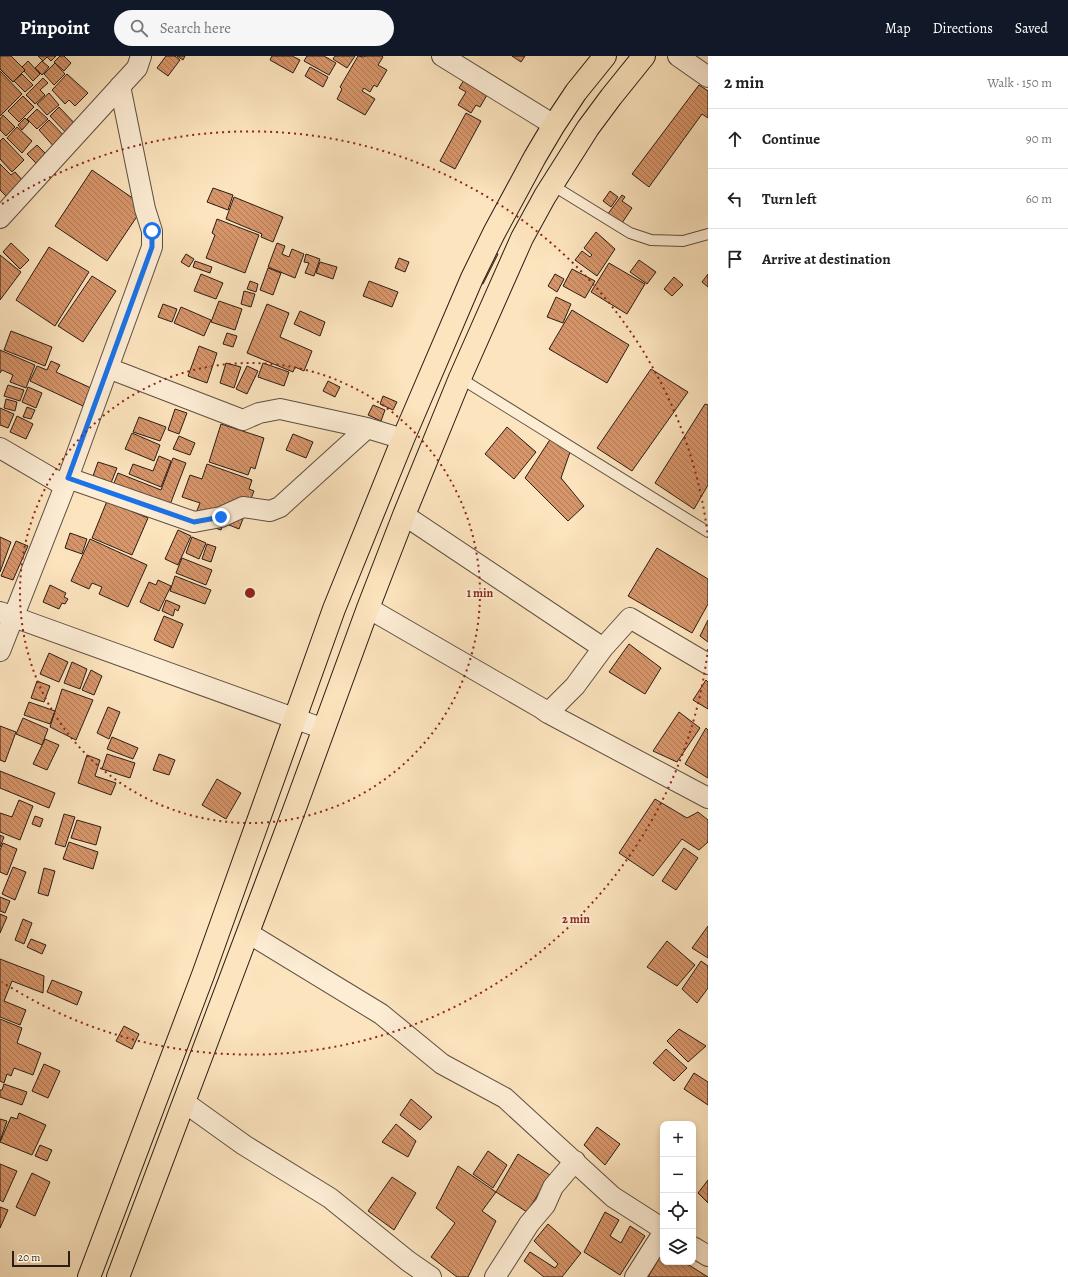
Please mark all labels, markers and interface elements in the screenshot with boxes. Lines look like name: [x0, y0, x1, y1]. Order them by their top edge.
search box: [114, 10, 394, 46]
text: Pinpoint: [20, 15, 90, 41]
icon: search: [128, 17, 150, 39]
text: Search here: [160, 18, 231, 38]
text: Map: [885, 19, 911, 38]
text: Directions: [933, 19, 993, 38]
text: Saved: [1015, 19, 1048, 38]
text: 2 min: [724, 71, 764, 94]
text: Walk · 150 m: [987, 74, 1052, 91]
icon: ahead: [724, 128, 746, 150]
text: Continue: [762, 129, 820, 149]
text: 90 m: [1026, 130, 1052, 147]
icon: left: [724, 188, 746, 210]
text: Turn left: [762, 189, 817, 209]
text: 60 m: [1026, 190, 1052, 207]
route start: [143, 222, 161, 240]
icon: arrive: [724, 248, 746, 270]
text: Arrive at destination: [762, 249, 891, 269]
route end: [212, 508, 230, 526]
text: 1 min: [467, 585, 494, 601]
centre of rings: [243, 586, 257, 600]
text: 2 min: [562, 911, 590, 927]
map controls: [660, 1121, 696, 1265]
button: +: [660, 1121, 696, 1157]
button: −: [660, 1157, 696, 1193]
button: locate: [660, 1193, 696, 1229]
button: layers: [660, 1229, 696, 1265]
scale bar: [12, 1249, 70, 1268]
text: 20 m: [18, 1250, 40, 1265]

